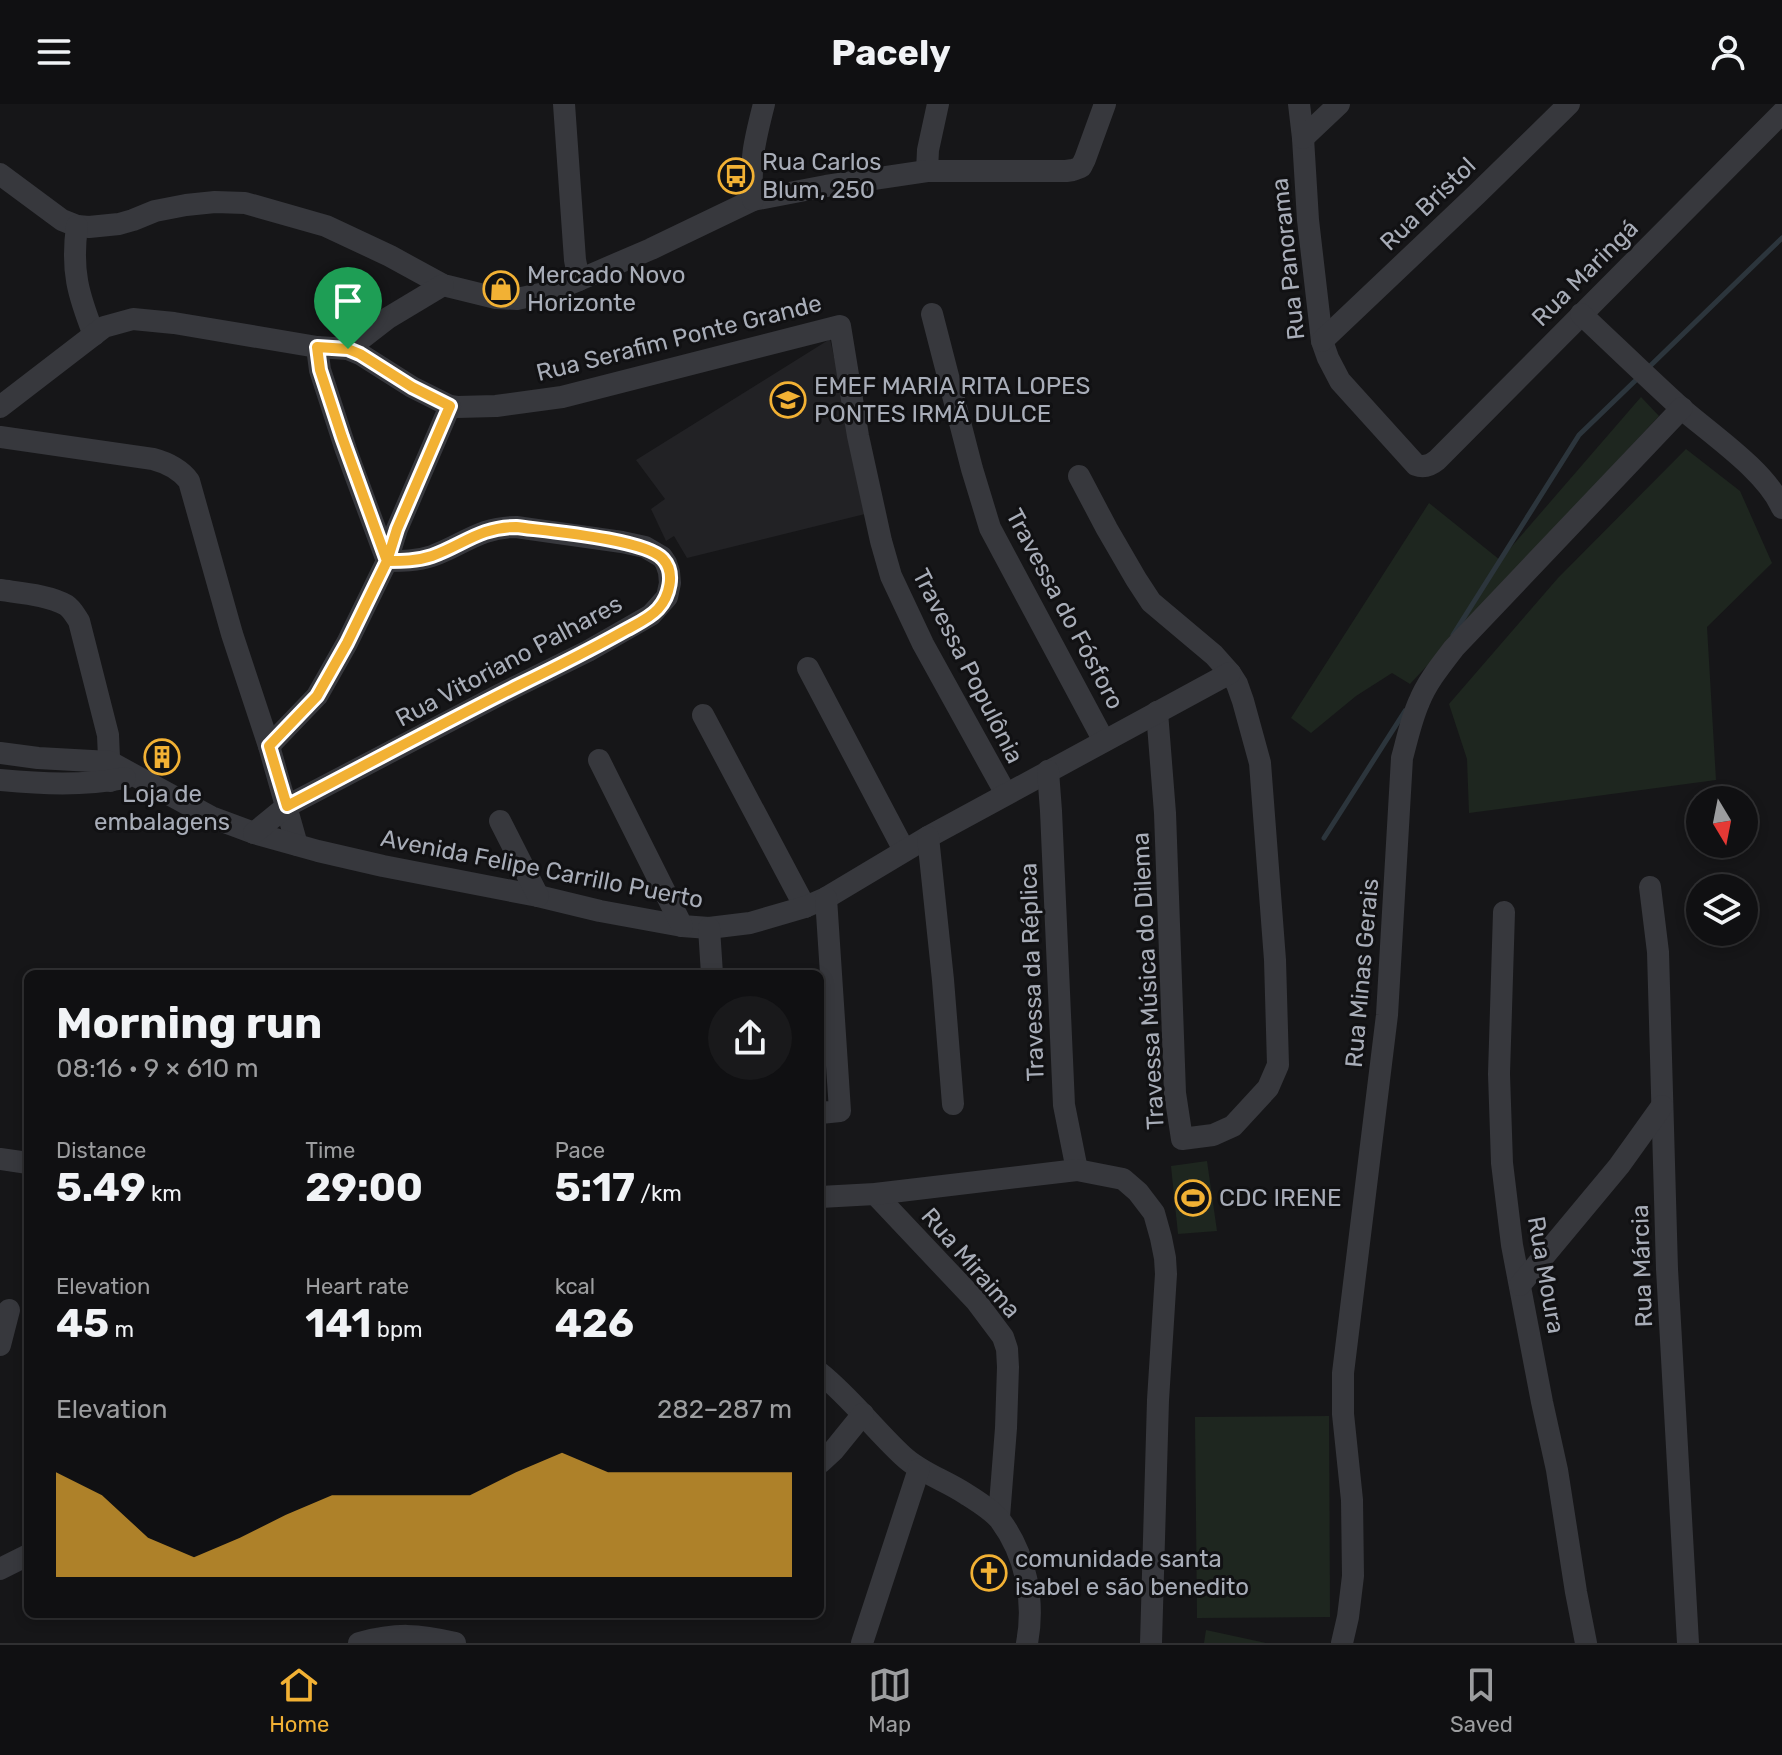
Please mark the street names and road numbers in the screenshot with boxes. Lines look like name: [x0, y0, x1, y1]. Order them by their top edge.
street label: Rua Bristol: [1375, 152, 1481, 256]
street label: Rua Panorama: [1266, 177, 1310, 341]
street label: Rua Maringá: [1526, 214, 1644, 332]
street label: Rua Serafim Ponte Grande: [533, 289, 825, 387]
street label: Travessa do Fósforo: [1000, 504, 1130, 714]
street label: Travessa Populônia: [907, 564, 1029, 768]
street label: Rua Vitoriano Palhares: [391, 589, 627, 733]
street label: Avenida Felipe Carrillo Puerto: [378, 824, 706, 914]
street label: Travessa Música do Dilema: [1126, 832, 1170, 1130]
street label: Travessa da Réplica: [1014, 862, 1050, 1082]
street label: Rua Minas Gerais: [1340, 877, 1384, 1069]
street label: Rua Miraima: [916, 1202, 1026, 1324]
street label: Rua Márcia: [1626, 1204, 1658, 1328]
street label: Rua Moura: [1522, 1214, 1570, 1336]

